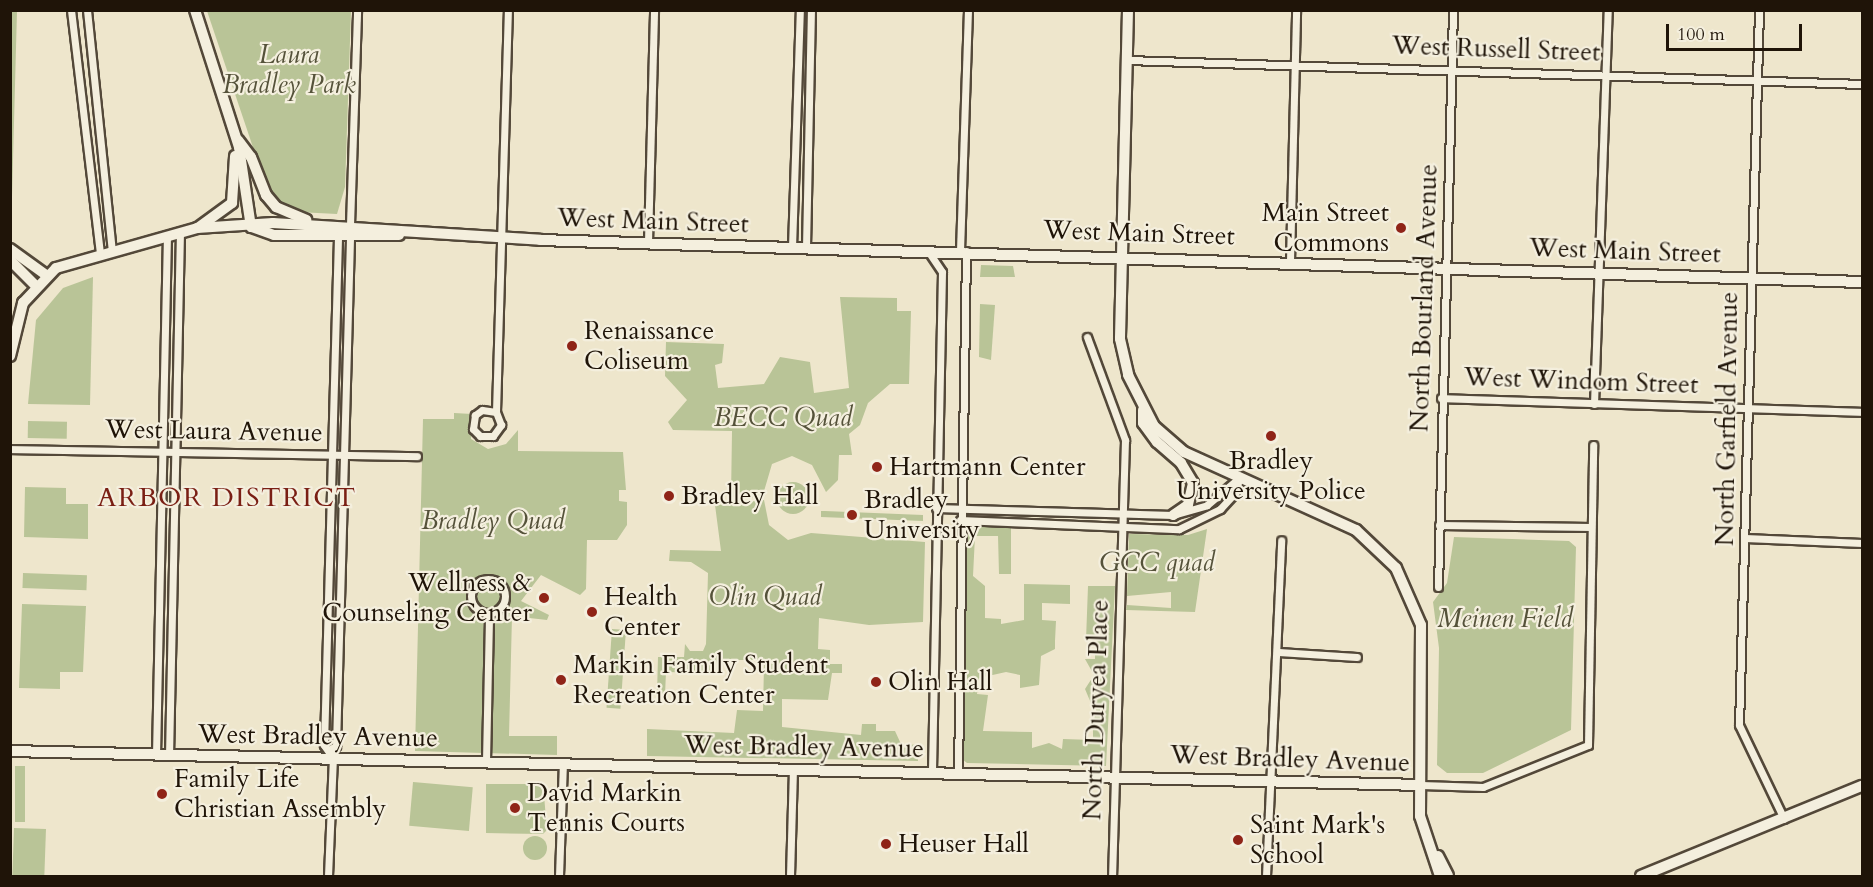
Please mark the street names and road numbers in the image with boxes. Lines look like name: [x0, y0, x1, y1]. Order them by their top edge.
street label: West Russell Street: [1391, 30, 1601, 68]
street label: North Bourland Avenue: [1404, 163, 1444, 433]
street label: West Main Street: [557, 202, 749, 240]
street label: West Main Street: [1043, 214, 1235, 252]
street label: West Main Street: [1529, 232, 1721, 270]
street label: North Garfield Avenue: [1709, 291, 1745, 547]
street label: West Windom Street: [1463, 361, 1699, 401]
street label: West Laura Avenue: [105, 414, 323, 448]
street label: North Duryea Place: [1077, 599, 1115, 821]
street label: West Bradley Avenue: [198, 718, 438, 754]
street label: West Bradley Avenue: [684, 729, 924, 765]
street label: West Bradley Avenue: [1169, 739, 1411, 779]

